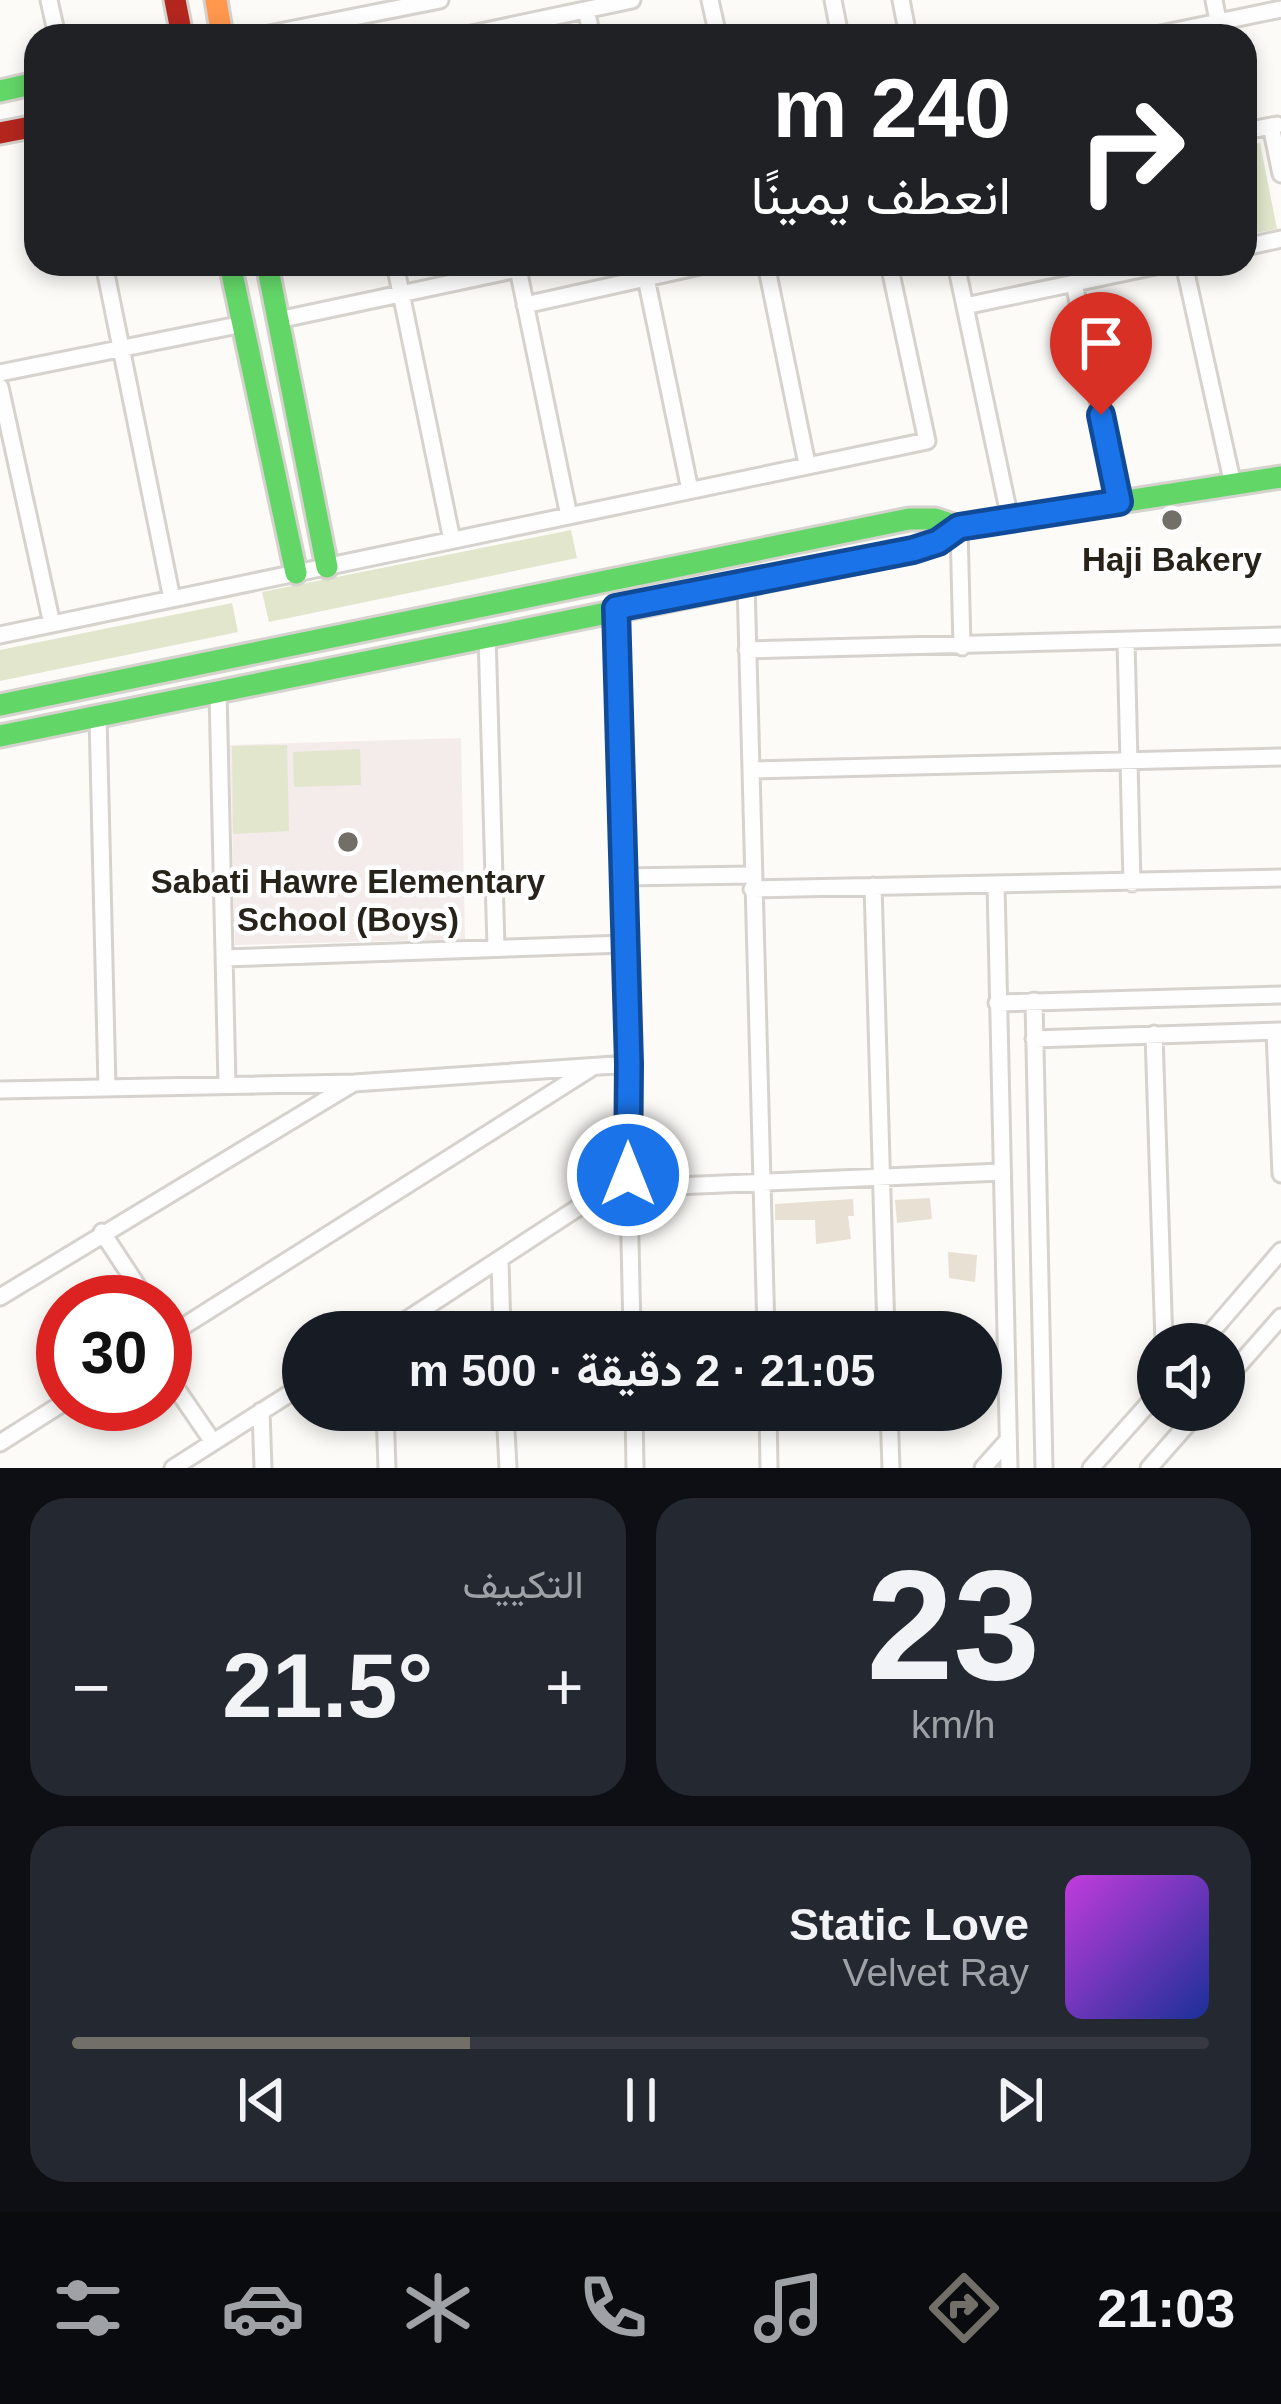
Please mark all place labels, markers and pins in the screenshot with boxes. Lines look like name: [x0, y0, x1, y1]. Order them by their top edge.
pin: [1050, 292, 1152, 415]
marker: Haji Bakery: [1159, 507, 1185, 533]
place label: Haji Bakery: [1082, 541, 1263, 578]
marker: Sabati Hawre Elementary School (Boys): [335, 829, 361, 855]
place label: Sabati Hawre Elementary School (Boys): [151, 863, 546, 938]

